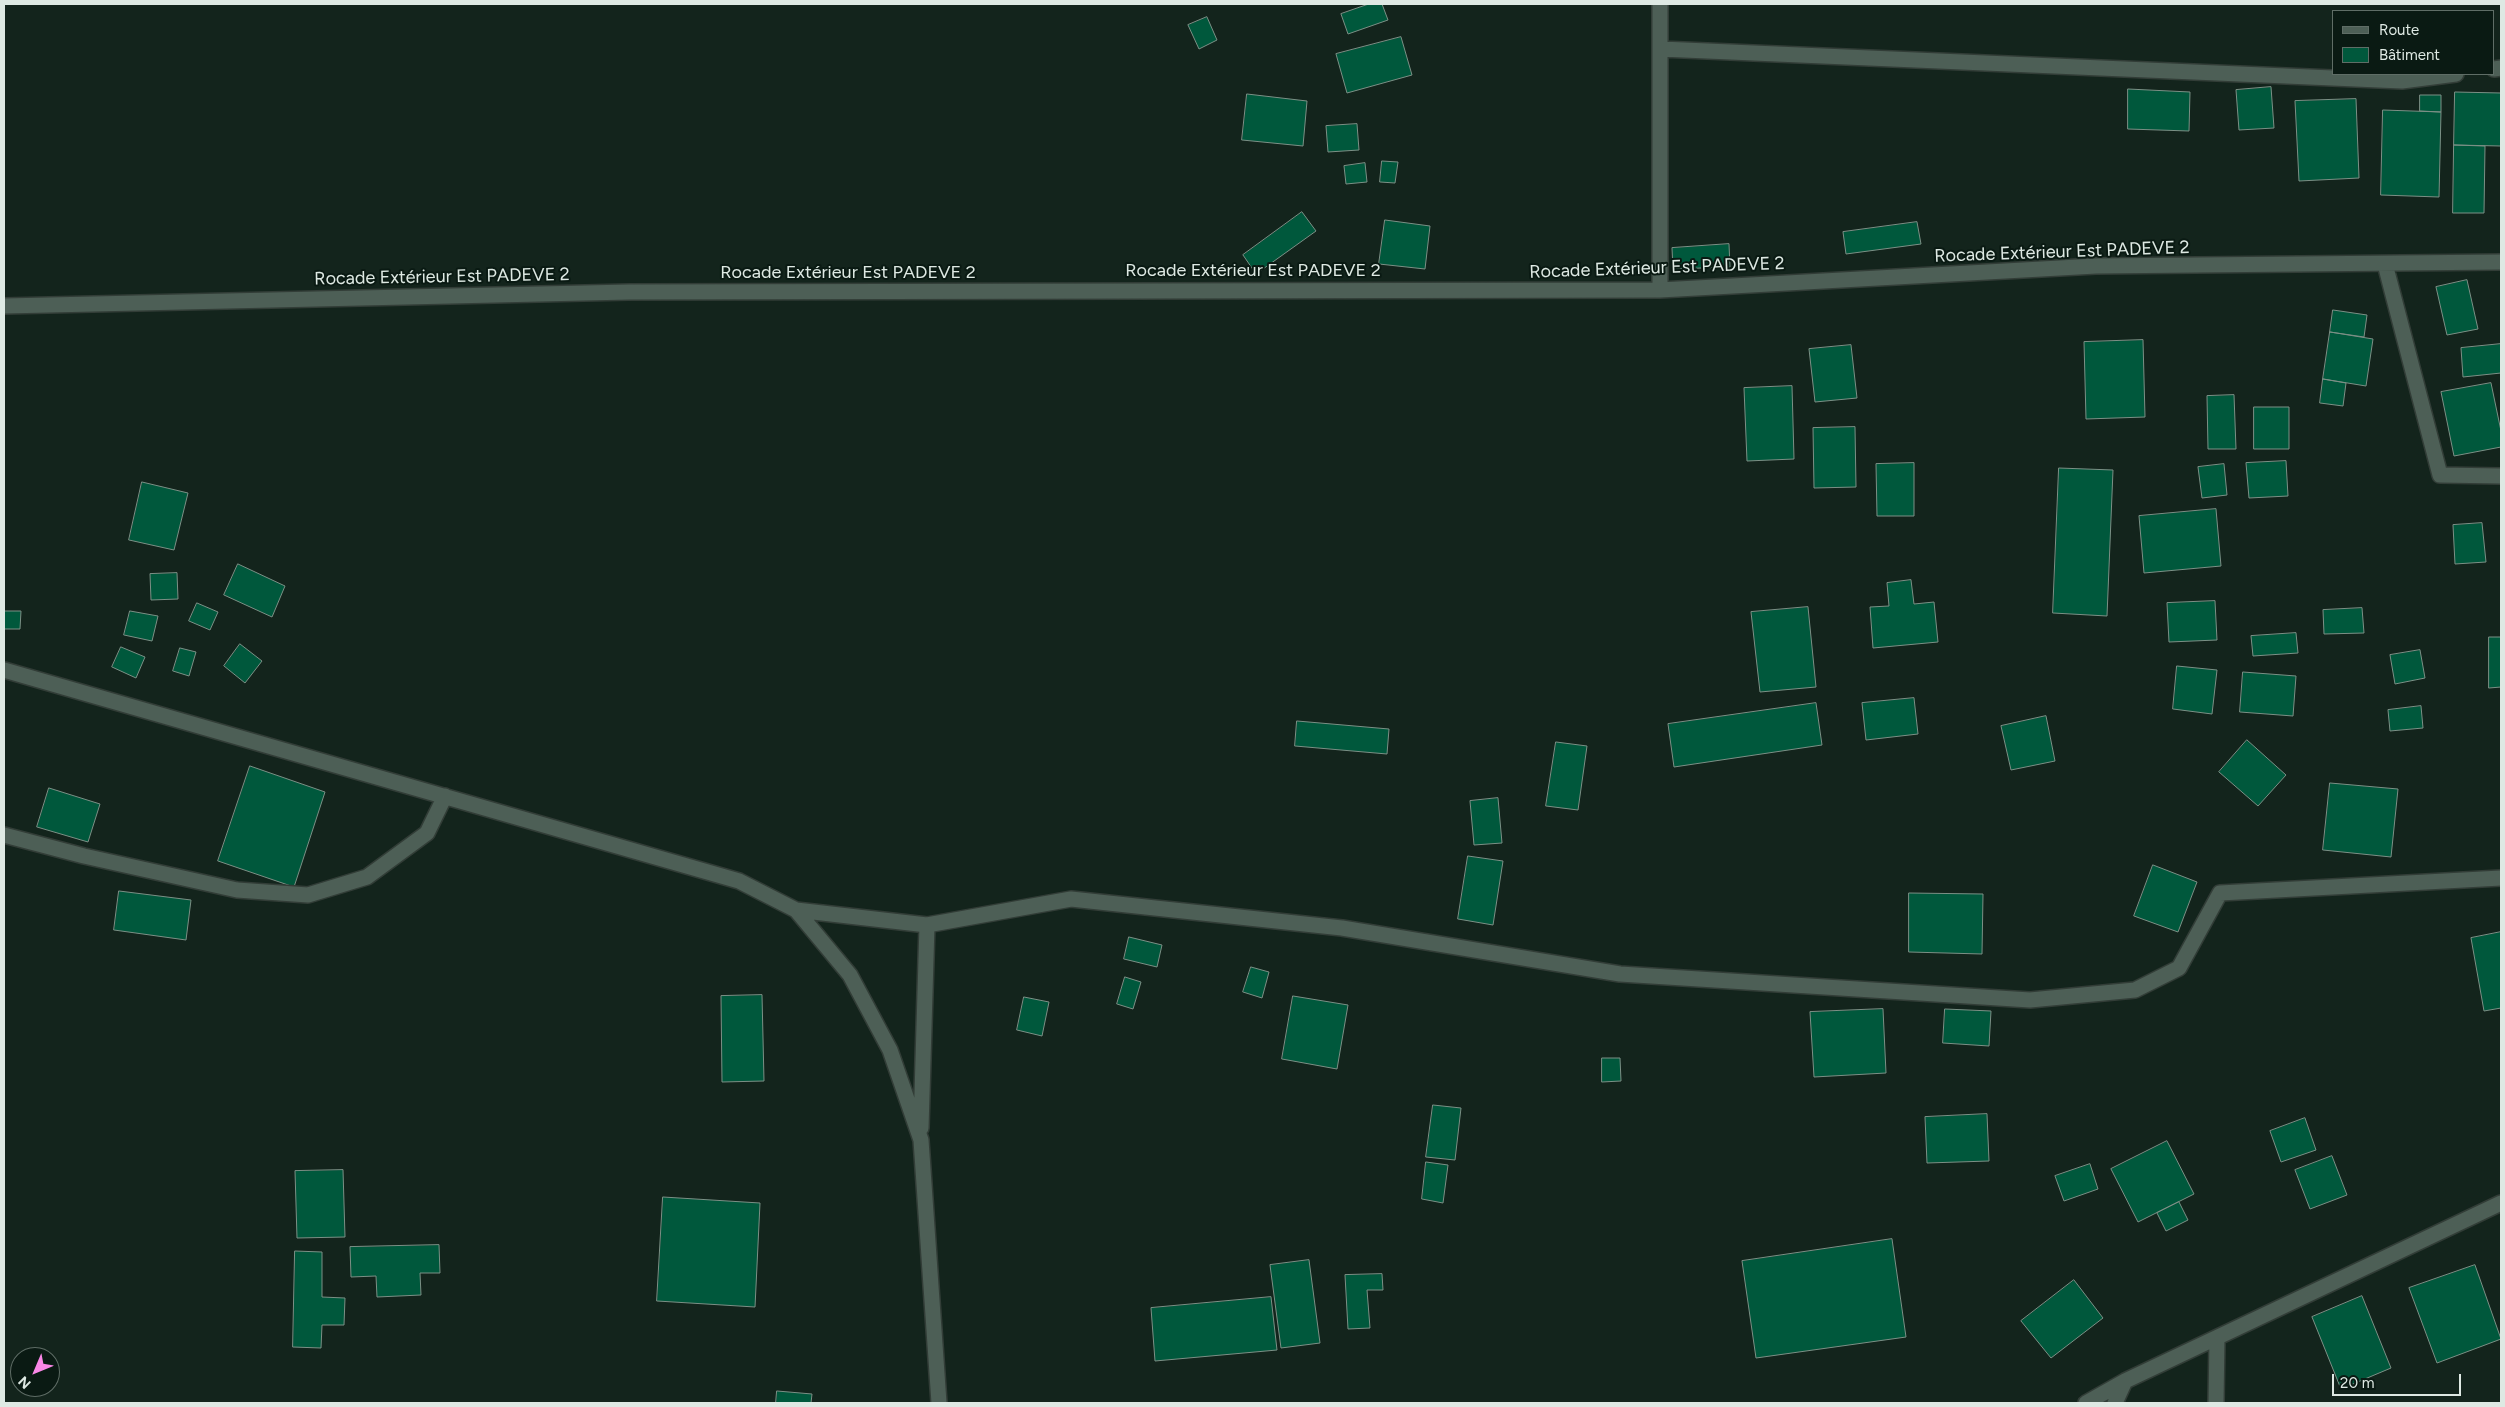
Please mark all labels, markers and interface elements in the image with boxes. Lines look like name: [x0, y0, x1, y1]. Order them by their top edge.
legend: [2332, 10, 2495, 75]
text: Route: [2379, 21, 2419, 39]
text: Bâtiment: [2379, 46, 2440, 64]
street label: Rocade Extérieur Est PADEVE 2: [1934, 237, 2190, 267]
street label: Rocade Extérieur Est PADEVE 2: [1529, 253, 1785, 283]
street label: Rocade Extérieur Est PADEVE 2: [1125, 260, 1381, 282]
street label: Rocade Extérieur Est PADEVE 2: [720, 262, 976, 284]
street label: Rocade Extérieur Est PADEVE 2: [314, 264, 570, 290]
north arrow: [10, 1347, 60, 1397]
scale bar: [2335, 1364, 2464, 1396]
text: N: [15, 1372, 35, 1392]
text: 20 m: [2340, 1374, 2374, 1392]

